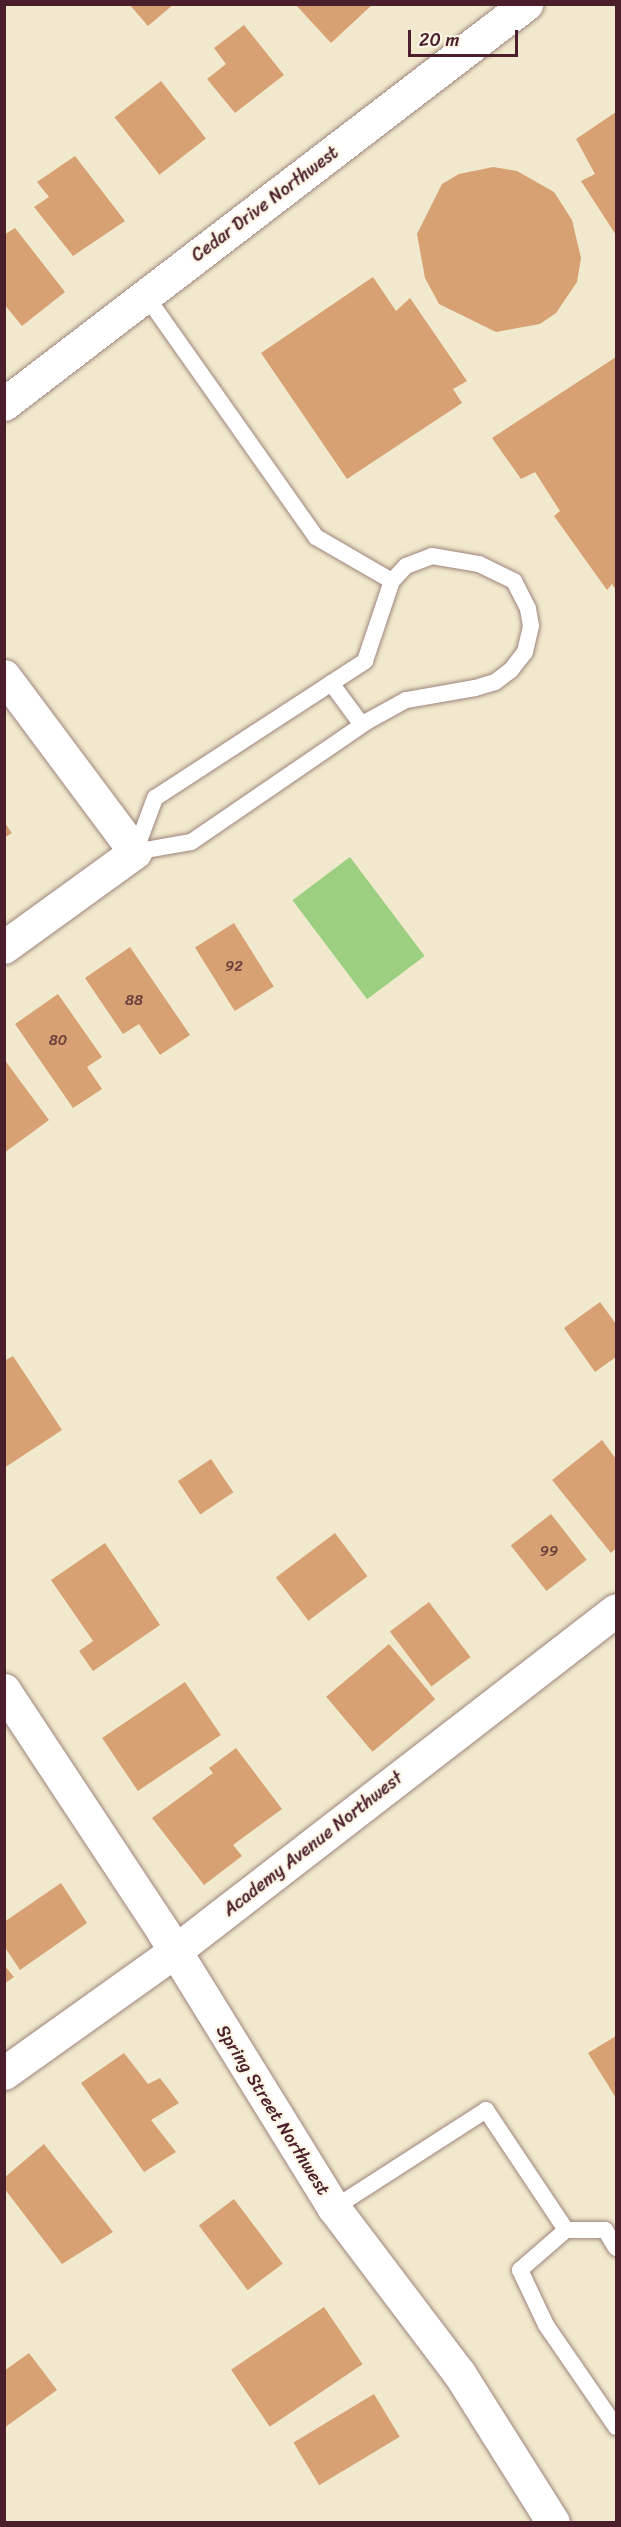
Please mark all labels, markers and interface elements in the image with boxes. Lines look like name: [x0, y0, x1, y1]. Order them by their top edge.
scale bar: [411, 18, 520, 56]
text: 20 m: [419, 24, 459, 56]
street label: Cedar Drive Northwest: [187, 141, 343, 267]
house number: 92: [225, 958, 243, 976]
house number: 88: [125, 992, 143, 1010]
house number: 80: [49, 1032, 67, 1050]
house number: 99: [540, 1543, 558, 1561]
street label: Academy Avenue Northwest: [219, 1767, 407, 1921]
street label: Spring Street Northwest: [212, 2021, 334, 2199]

